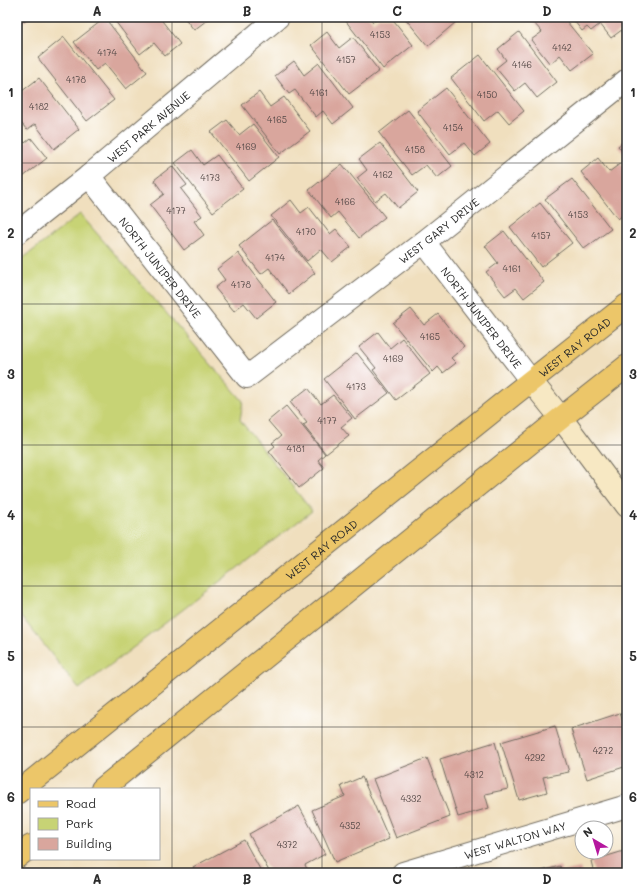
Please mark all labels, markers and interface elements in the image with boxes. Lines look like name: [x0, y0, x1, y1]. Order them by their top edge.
text: A: [92, 2, 102, 19]
text: B: [243, 2, 252, 19]
text: C: [392, 2, 402, 19]
text: D: [542, 2, 552, 19]
house number: 4153: [370, 29, 390, 40]
house number: 4142: [552, 42, 572, 53]
house number: 4174: [97, 47, 118, 58]
house number: 4157: [336, 54, 356, 65]
house number: 4146: [512, 59, 532, 70]
house number: 4178: [66, 74, 86, 85]
text: 1: [8, 83, 14, 100]
text: 1: [630, 83, 636, 100]
street label: WEST PARK AVENUE: [104, 87, 193, 165]
house number: 4161: [310, 87, 328, 98]
house number: 4150: [477, 89, 497, 100]
house number: 4182: [29, 101, 49, 112]
house number: 4165: [267, 114, 287, 125]
house number: 4154: [443, 122, 464, 133]
house number: 4169: [236, 141, 257, 152]
house number: 4158: [405, 144, 426, 155]
house number: 4162: [373, 169, 393, 180]
house number: 4173: [200, 172, 220, 183]
street label: WEST GARY DRIVE: [395, 194, 482, 266]
house number: 4166: [335, 196, 355, 207]
house number: 4177: [166, 205, 186, 216]
house number: 4153: [568, 209, 588, 220]
street label: NORTH JUNIPER DRIVE: [116, 214, 205, 321]
text: 2: [7, 224, 15, 241]
text: 2: [629, 224, 637, 241]
house number: 4170: [296, 226, 316, 237]
house number: 4157: [531, 230, 551, 241]
house number: 4174: [265, 252, 286, 263]
street label: NORTH JUNIPER DRIVE: [438, 263, 526, 371]
house number: 4161: [503, 263, 521, 274]
house number: 4178: [231, 279, 251, 290]
street label: WEST RAY ROAD: [535, 313, 614, 380]
house number: 4165: [420, 331, 440, 342]
house number: 4169: [383, 353, 404, 364]
text: 3: [7, 365, 15, 382]
text: 3: [629, 365, 637, 382]
house number: 4173: [346, 381, 366, 392]
house number: 4177: [317, 415, 337, 426]
house number: 4181: [287, 443, 305, 454]
text: 4: [7, 506, 15, 523]
text: 4: [629, 506, 637, 523]
street label: WEST RAY ROAD: [282, 515, 360, 582]
text: 5: [7, 647, 15, 664]
text: 5: [629, 647, 637, 664]
house number: 4272: [593, 745, 613, 756]
house number: 4292: [525, 752, 545, 763]
house number: 4312: [464, 769, 484, 780]
text: 6: [7, 788, 15, 805]
legend: [30, 788, 160, 860]
text: 6: [629, 788, 637, 805]
house number: 4332: [401, 793, 421, 804]
text: Road: [66, 795, 96, 811]
text: Park: [66, 815, 93, 831]
street label: WEST WALTON WAY: [462, 817, 568, 862]
house number: 4352: [340, 820, 360, 831]
north arrow: [574, 820, 614, 860]
text: N: [580, 823, 595, 840]
text: Building: [66, 835, 112, 851]
house number: 4372: [277, 839, 297, 850]
text: A: [92, 870, 102, 887]
text: B: [243, 870, 252, 887]
text: C: [392, 870, 402, 887]
text: D: [542, 870, 552, 887]

